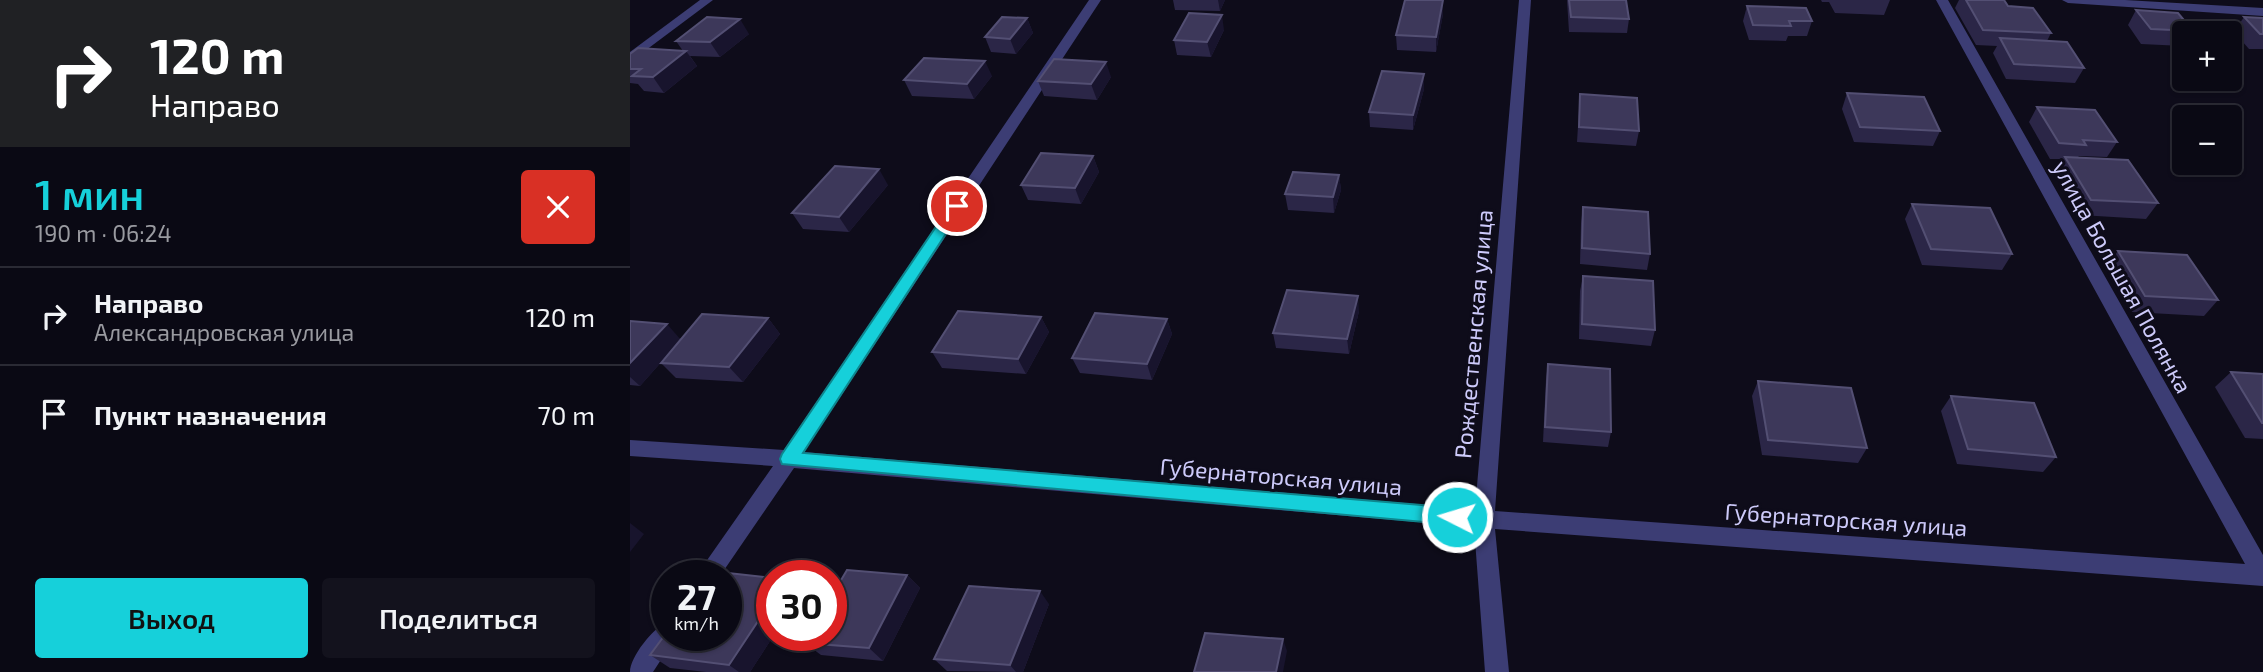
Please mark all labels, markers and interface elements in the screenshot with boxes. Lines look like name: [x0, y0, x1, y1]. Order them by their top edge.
map controls: [2172, 21, 2242, 175]
button: +: [2172, 21, 2242, 91]
text: 120 m: [150, 25, 284, 84]
icon: right: [35, 28, 126, 119]
text: Направо: [150, 85, 280, 123]
button: −: [2172, 105, 2242, 175]
street label: улица Большая Полянка: [2046, 155, 2199, 398]
text: 1 мин: [35, 168, 144, 218]
button: close: [521, 170, 595, 244]
pin: [927, 176, 987, 236]
icon: arrive: [938, 187, 976, 225]
street label: Рождественская улица: [1448, 208, 1499, 460]
text: 190 m · 06:24: [35, 219, 172, 247]
text: Направо: [94, 287, 203, 318]
icon: right: [35, 297, 73, 335]
text: 120 m: [526, 301, 595, 332]
text: Александровская улица: [94, 318, 354, 346]
icon: arrive: [35, 395, 73, 433]
text: Пункт назначения: [94, 399, 327, 430]
text: 70 m: [537, 399, 595, 430]
street label: Губернаторская улица: [1159, 451, 1403, 502]
position arrow: [1420, 480, 1494, 554]
street label: Губернаторская улица: [1724, 497, 1968, 542]
speed limit sign: 30: [756, 560, 847, 651]
text: 27: [677, 575, 716, 617]
button: Выход: [35, 578, 308, 658]
button: Поделиться: [322, 578, 595, 658]
text: km/h: [674, 612, 719, 634]

